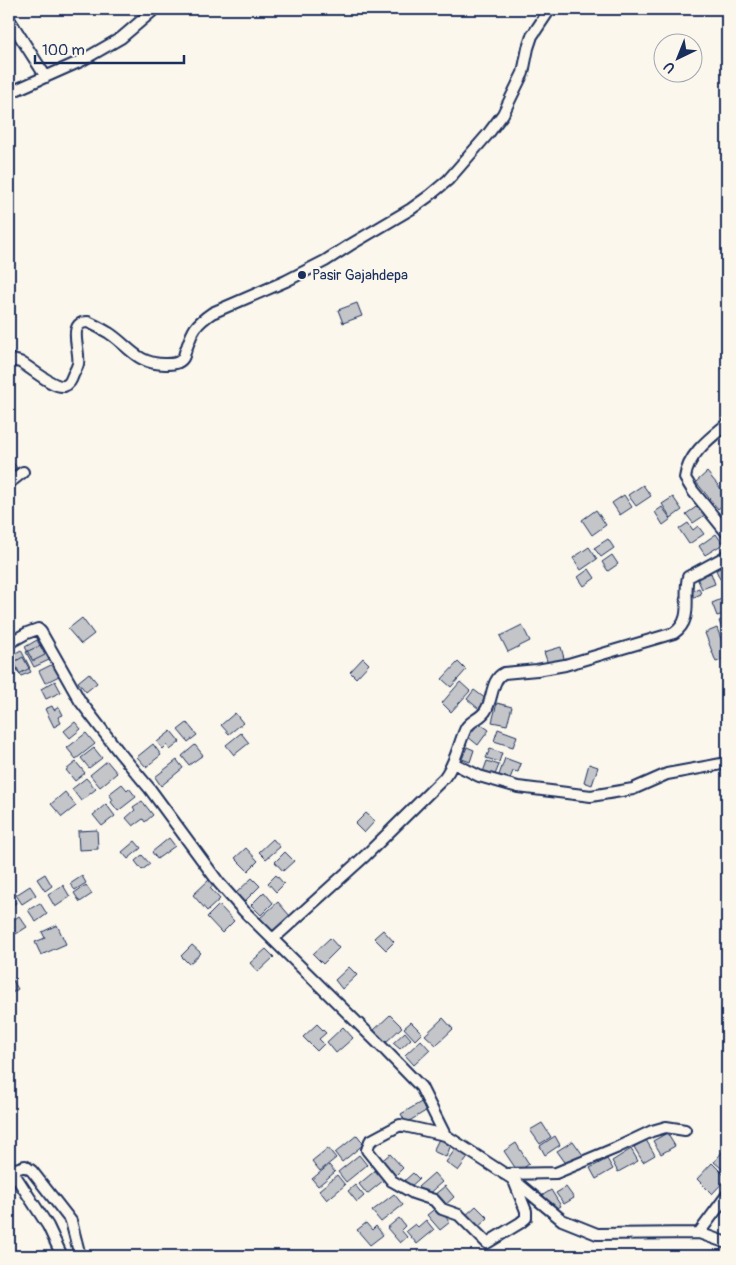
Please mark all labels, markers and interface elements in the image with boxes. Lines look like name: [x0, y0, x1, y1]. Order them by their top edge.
scale bar: [35, 32, 184, 64]
north arrow: [654, 32, 704, 82]
text: 100 m: [42, 41, 85, 60]
text: U: [660, 58, 679, 77]
place label: Pasir Gajahdepa: [312, 266, 408, 285]
marker: Pasir Gajahdepa: [296, 269, 308, 281]

